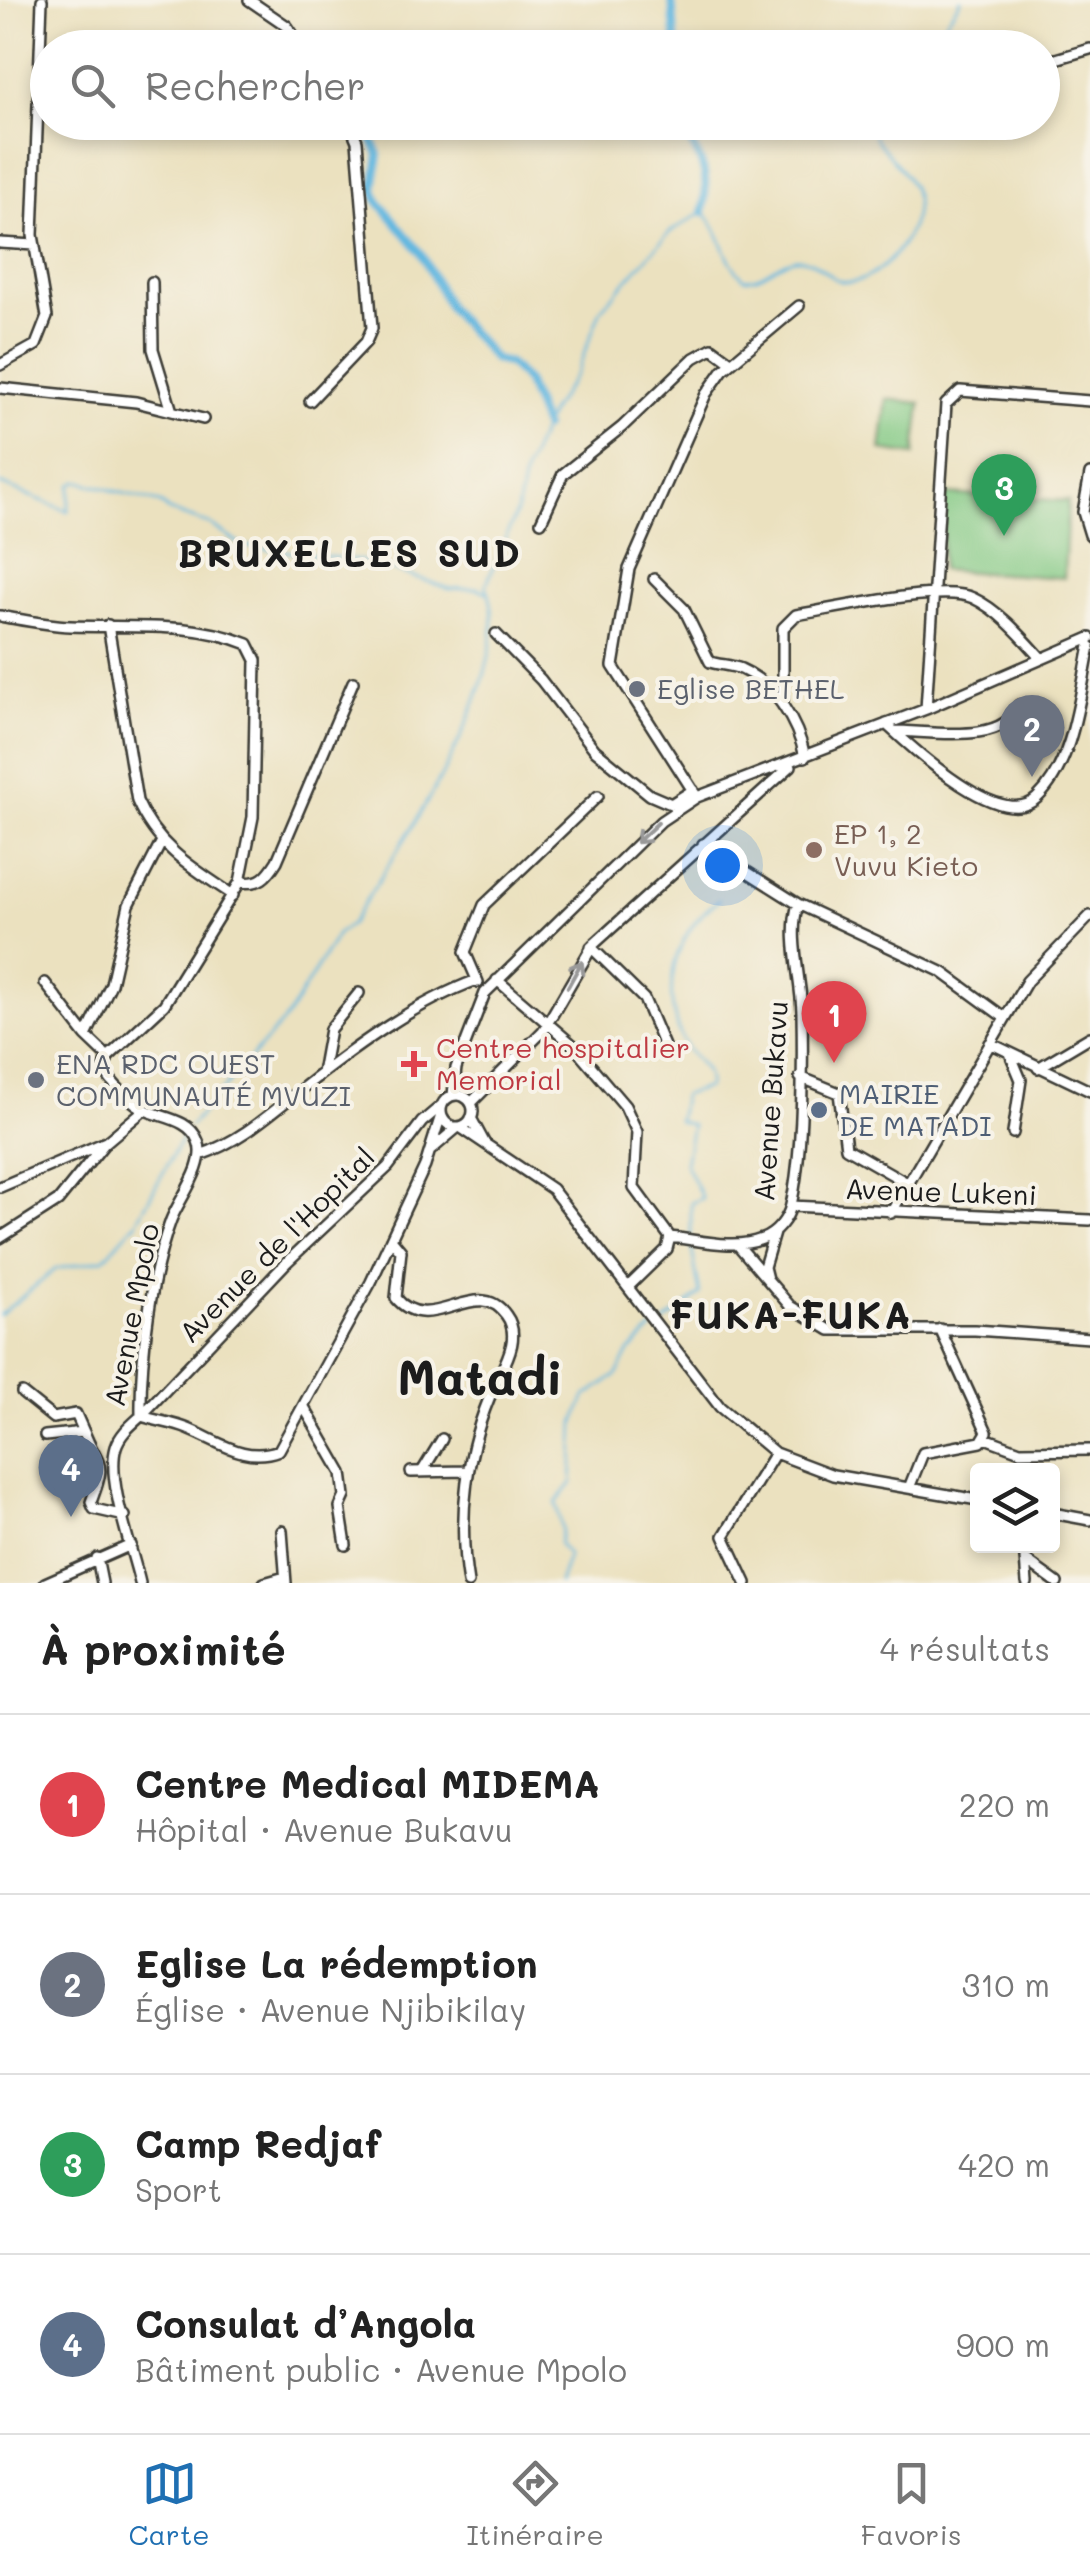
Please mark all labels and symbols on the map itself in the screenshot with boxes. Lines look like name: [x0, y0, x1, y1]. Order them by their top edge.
pin: 3: [972, 454, 1036, 536]
district label: BRUXELLES SUD: [177, 527, 523, 577]
place label: Eglise BETHEL: [657, 670, 845, 706]
marker: Eglise BETHEL: [626, 678, 648, 700]
pin: 2: [1000, 694, 1064, 777]
place label: EP 1, 2 Vuvu Kieto: [834, 815, 978, 883]
one-way arrow: [636, 821, 660, 845]
marker: EP 1, 2 Vuvu Kieto: [803, 839, 825, 861]
your location: [697, 840, 748, 891]
one-way arrow: [565, 960, 585, 989]
pin: 1: [802, 980, 866, 1063]
street label: Avenue Bukavu: [745, 999, 795, 1202]
place label: Centre hospitalier Memorial: [436, 1029, 690, 1097]
place label: ENA RDC OUEST COMMUNAUTÉ MVUZI: [56, 1045, 351, 1113]
marker: Centre hospitalier Memorial: [401, 1051, 427, 1077]
marker: ENA RDC OUEST COMMUNAUTÉ MVUZI: [25, 1069, 47, 1091]
place label: MAIRIE DE MATADI: [839, 1075, 991, 1143]
marker: MAIRIE DE MATADI: [808, 1099, 830, 1121]
street label: Avenue de l'Hopital: [171, 1139, 382, 1350]
street label: Avenue Lukeni: [844, 1170, 1038, 1212]
street label: Avenue Mpolo: [96, 1220, 166, 1409]
district label: FUKA-FUKA: [669, 1289, 913, 1339]
district label: Matadi: [397, 1345, 563, 1407]
pin: 4: [38, 1434, 104, 1517]

